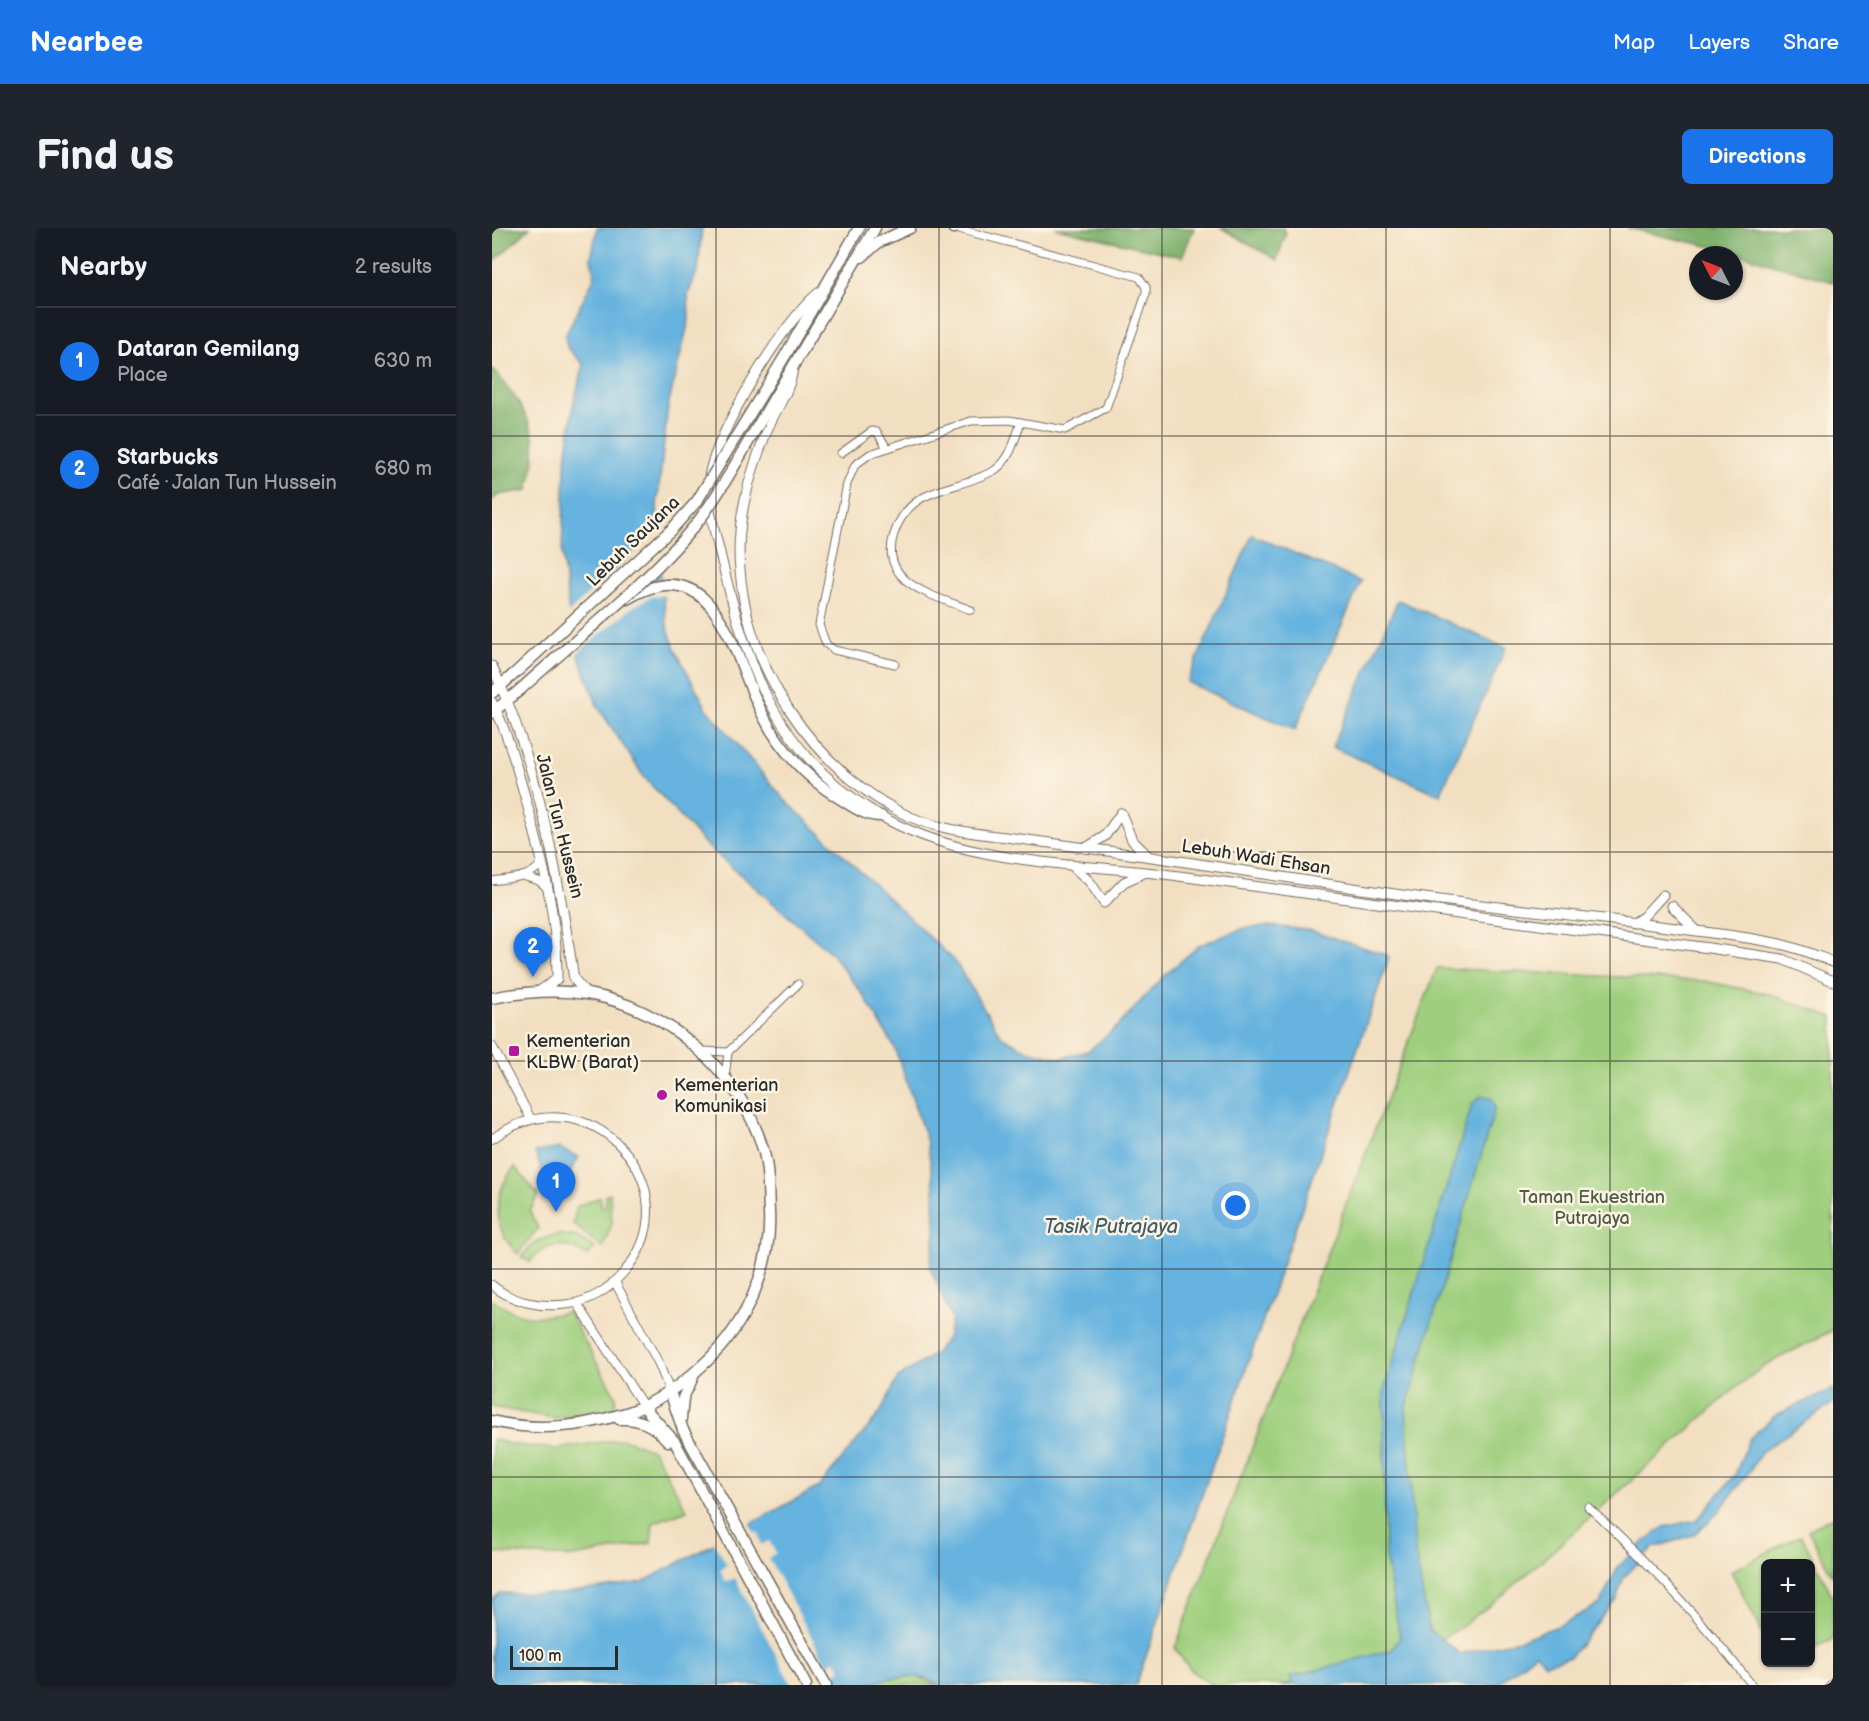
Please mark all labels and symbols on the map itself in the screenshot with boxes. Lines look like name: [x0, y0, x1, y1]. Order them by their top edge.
north arrow: [1689, 246, 1743, 300]
street label: Lebuh Saujana: [583, 492, 684, 591]
street label: Jalan Tun Hussein: [531, 752, 588, 901]
street label: Lebuh Wadi Ehsan: [1180, 835, 1332, 880]
pin: 2: [514, 928, 552, 977]
place label: Kementerian KLBW (Barat): [526, 1031, 639, 1073]
marker: Kementerian KLBW (Barat): [507, 1044, 521, 1058]
place label: Kementerian Komunikasi: [674, 1075, 779, 1117]
marker: Kementerian Komunikasi: [655, 1088, 669, 1102]
pin: 1: [536, 1162, 576, 1212]
park label: Taman Ekuestrian Putrajaya: [1519, 1187, 1665, 1229]
your location: [1221, 1191, 1250, 1220]
water label: Tasik Putrajaya: [1044, 1215, 1178, 1239]
scale bar: [510, 1643, 618, 1670]

